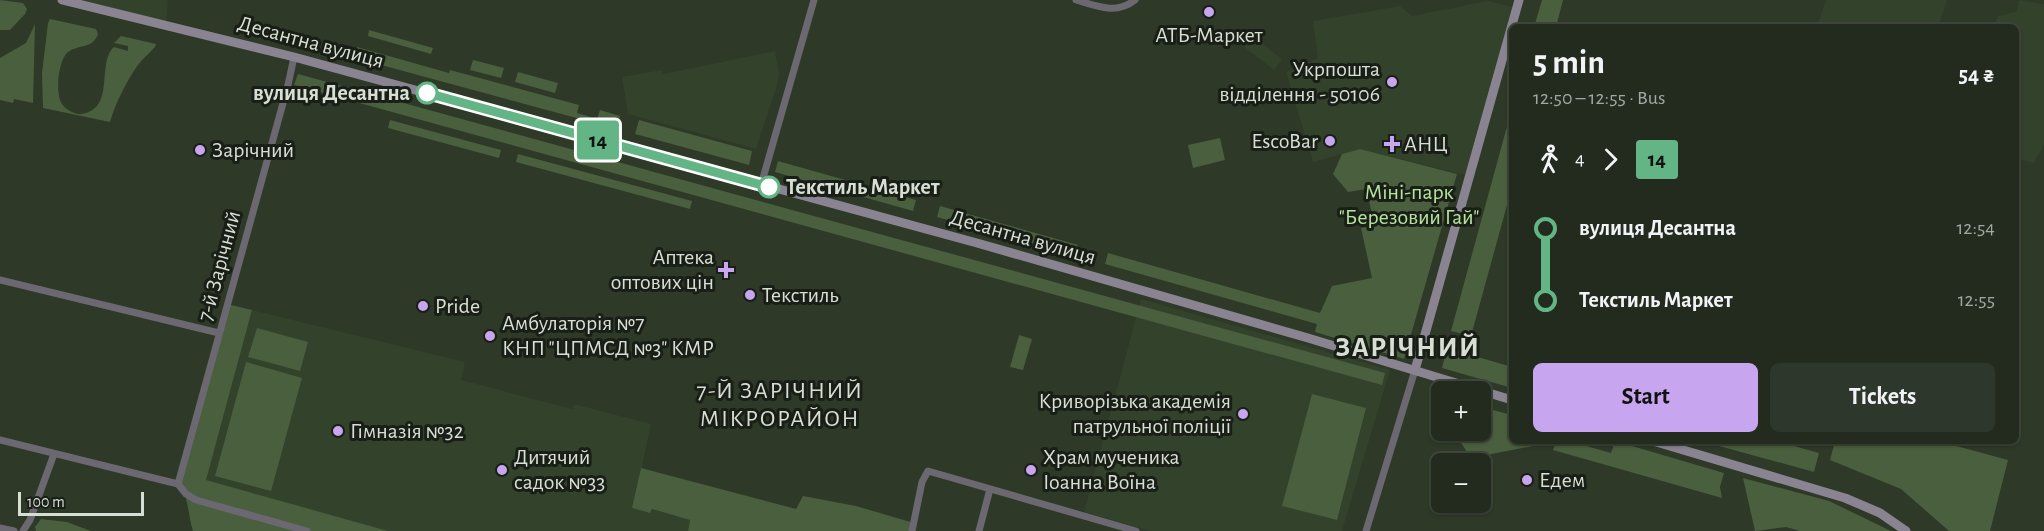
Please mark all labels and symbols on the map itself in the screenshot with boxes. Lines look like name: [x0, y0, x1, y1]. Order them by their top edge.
marker: АТБ-Маркет: [1202, 5, 1216, 19]
street label: Десантна вулиця: [236, 12, 386, 72]
place label: АТБ-Маркет: [1155, 24, 1264, 46]
place label: Укрпошта відділення - 50106: [1219, 58, 1380, 105]
marker: Укрпошта відділення - 50106: [1385, 75, 1399, 89]
place label: вулиця Десантна: [253, 82, 410, 105]
marker: вулиця Десантна: [416, 82, 438, 104]
line badge: 14: [571, 120, 625, 160]
place label: EscoBar: [1252, 130, 1318, 152]
place label: АНЦ: [1404, 133, 1448, 155]
marker: EscoBar: [1323, 134, 1337, 148]
marker: АНЦ: [1385, 137, 1399, 151]
place label: Зарічний: [212, 139, 294, 161]
marker: Зарічний: [193, 143, 207, 157]
marker: Текстиль Маркет: [758, 176, 780, 198]
place label: Текстиль Маркет: [786, 176, 940, 198]
park label: Міні-парк "Березовий Гай": [1339, 181, 1479, 228]
street label: Десантна вулиця: [948, 206, 1098, 268]
street label: 7-й Зарічний: [194, 208, 244, 324]
place label: Аптека оптових цін: [611, 246, 714, 293]
marker: Аптека оптових цін: [719, 263, 733, 277]
place label: Текстиль: [762, 284, 839, 306]
marker: Текстиль: [743, 288, 757, 302]
place label: Pride: [435, 295, 480, 317]
marker: Pride: [416, 299, 430, 313]
place label: Амбулаторія №7 КНП "ЦПМСД №3" КМР: [502, 312, 714, 359]
marker: Амбулаторія №7 КНП "ЦПМСД №3" КМР: [483, 329, 497, 343]
district label: ЗАРІЧНИЙ: [1335, 333, 1481, 362]
district label: 7-Й ЗАРІЧНИЙ МІКРОРАЙОН: [696, 379, 864, 431]
place label: Криворізька академія патрульної поліції: [1039, 390, 1231, 437]
marker: Криворізька академія патрульної поліції: [1236, 407, 1250, 421]
place label: Гімназія №32: [350, 420, 464, 442]
marker: Гімназія №32: [331, 424, 345, 438]
place label: Дитячий садок №33: [514, 446, 605, 493]
place label: Храм мученика Іоанна Воїна: [1043, 446, 1180, 493]
marker: Дитячий садок №33: [495, 463, 509, 477]
marker: Храм мученика Іоанна Воїна: [1024, 463, 1038, 477]
place label: Едем: [1539, 469, 1585, 491]
marker: Едем: [1520, 473, 1534, 487]
scale bar: [18, 489, 144, 516]

